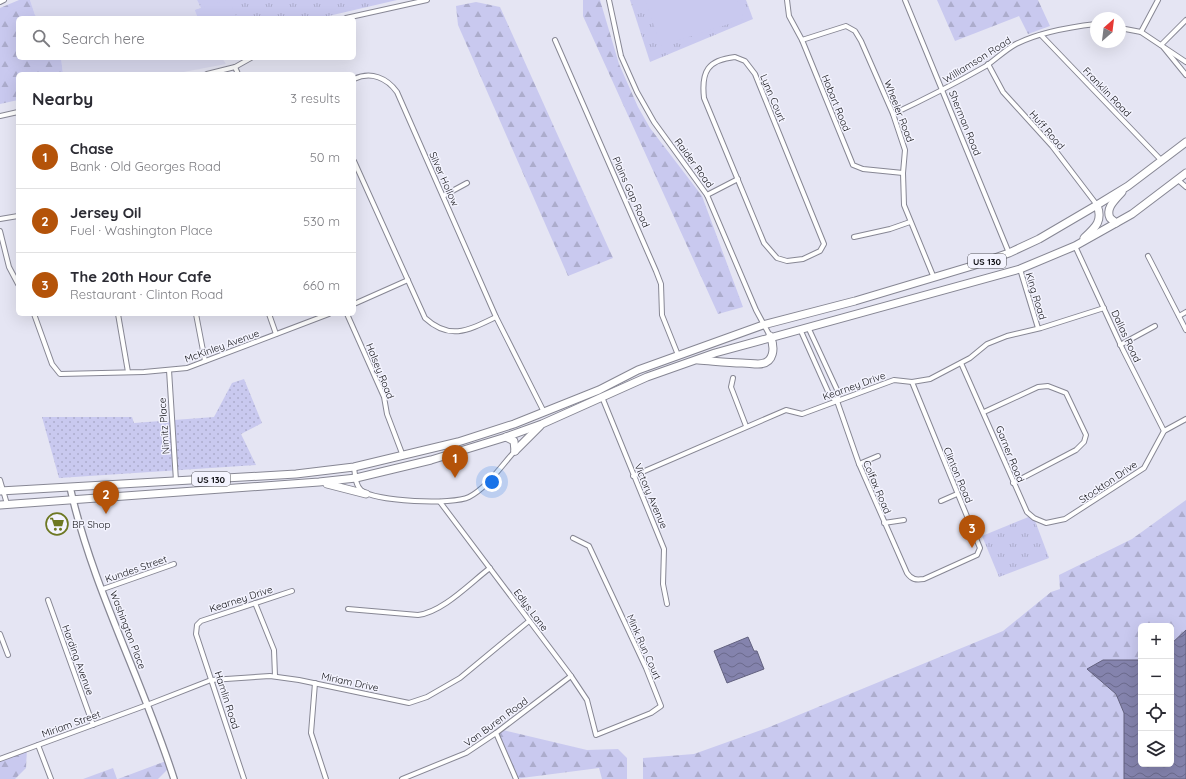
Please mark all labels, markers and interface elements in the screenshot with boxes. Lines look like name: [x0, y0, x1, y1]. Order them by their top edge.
north arrow: [1090, 12, 1126, 48]
search box: [16, 16, 356, 60]
icon: search: [30, 27, 52, 49]
text: Search here: [62, 29, 145, 48]
street label: Williamson Road: [941, 34, 1013, 86]
street label: Franklin Road: [1080, 64, 1134, 120]
street label: Lynn Court: [757, 72, 789, 124]
street label: Hobart Road: [819, 73, 853, 133]
street label: Wheeler Road: [881, 78, 917, 144]
text: Nearby: [32, 88, 93, 109]
street label: Sherman Road: [946, 88, 984, 158]
text: 3 results: [290, 90, 340, 106]
street label: Huff Road: [1026, 108, 1068, 152]
street label: Raider Road: [672, 136, 716, 190]
text: Chase: [70, 139, 114, 158]
text: 1: [42, 149, 48, 165]
text: 50 m: [310, 149, 340, 165]
street label: Silver Hollow: [426, 150, 462, 209]
street label: Plains Gap Road: [610, 154, 652, 230]
text: Bank · Old Georges Road: [70, 158, 221, 174]
text: Jersey Oil: [70, 203, 142, 222]
text: 2: [41, 213, 49, 229]
text: 530 m: [303, 213, 340, 229]
text: Fuel · Washington Place: [70, 222, 213, 238]
road number: US 130: [968, 254, 1006, 268]
text: The 20th Hour Cafe: [70, 267, 212, 286]
street label: King Road: [1023, 271, 1049, 321]
text: 3: [42, 277, 48, 293]
text: 660 m: [303, 277, 340, 293]
text: Restaurant · Clinton Road: [70, 286, 223, 302]
street label: Dallas Road: [1108, 308, 1144, 364]
street label: McKinley Avenue: [183, 326, 261, 366]
street label: Halsey Road: [363, 341, 397, 401]
street label: Kearney Drive: [821, 368, 888, 403]
street label: Nimitz Place: [156, 397, 172, 455]
street label: Garner Road: [993, 424, 1027, 484]
pin: 1: [442, 445, 468, 478]
street label: Clinton Road: [940, 445, 976, 505]
street label: Colfax Road: [860, 458, 894, 516]
street label: Stockton Drive: [1076, 458, 1140, 506]
street label: Victory Avenue: [631, 461, 671, 531]
road number: US 130: [192, 472, 230, 486]
your location: [482, 472, 502, 492]
pin: 2: [93, 481, 119, 514]
supermarket icon: BP Shop: [44, 511, 70, 537]
pin: 3: [959, 515, 985, 548]
place label: BP Shop: [72, 518, 111, 531]
street label: Kundes Street: [103, 552, 169, 586]
street label: Kearney Drive: [208, 583, 275, 615]
street label: Edlys Lane: [511, 586, 551, 634]
street label: Washington Place: [107, 589, 149, 671]
street label: Mink Run Court: [624, 612, 665, 682]
street label: Harding Avenue: [59, 623, 97, 697]
map controls: [1138, 623, 1174, 767]
button: +: [1138, 623, 1174, 659]
button: −: [1138, 659, 1174, 695]
street label: Hamlin Road: [212, 669, 242, 731]
street label: Miriam Drive: [320, 670, 380, 694]
street label: Van Buren Road: [461, 694, 531, 750]
button: locate: [1138, 695, 1174, 731]
street label: Miriam Street: [40, 707, 103, 741]
button: layers: [1138, 731, 1174, 767]

